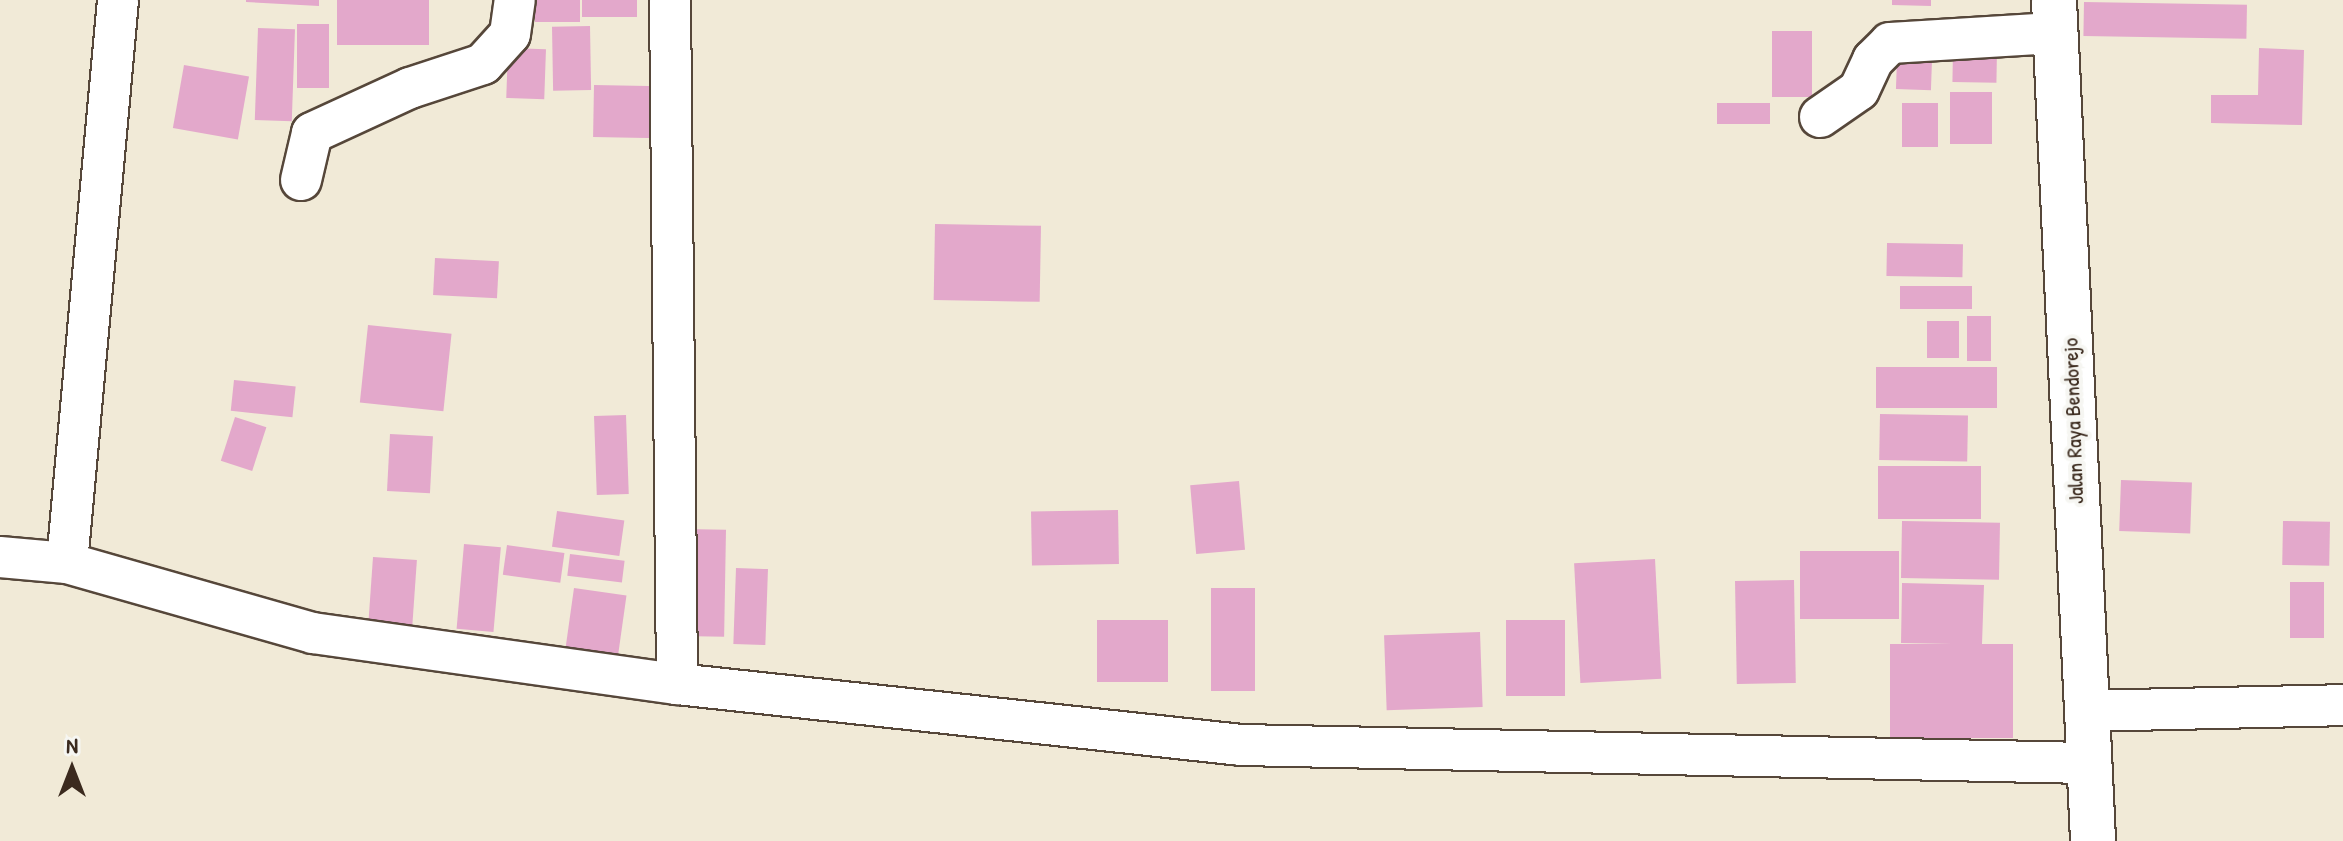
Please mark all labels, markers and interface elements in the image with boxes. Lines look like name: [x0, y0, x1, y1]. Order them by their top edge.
street label: Jalan Raya Bendorejo: [2057, 337, 2089, 505]
north arrow: [32, 729, 112, 809]
text: N: [66, 730, 78, 760]

